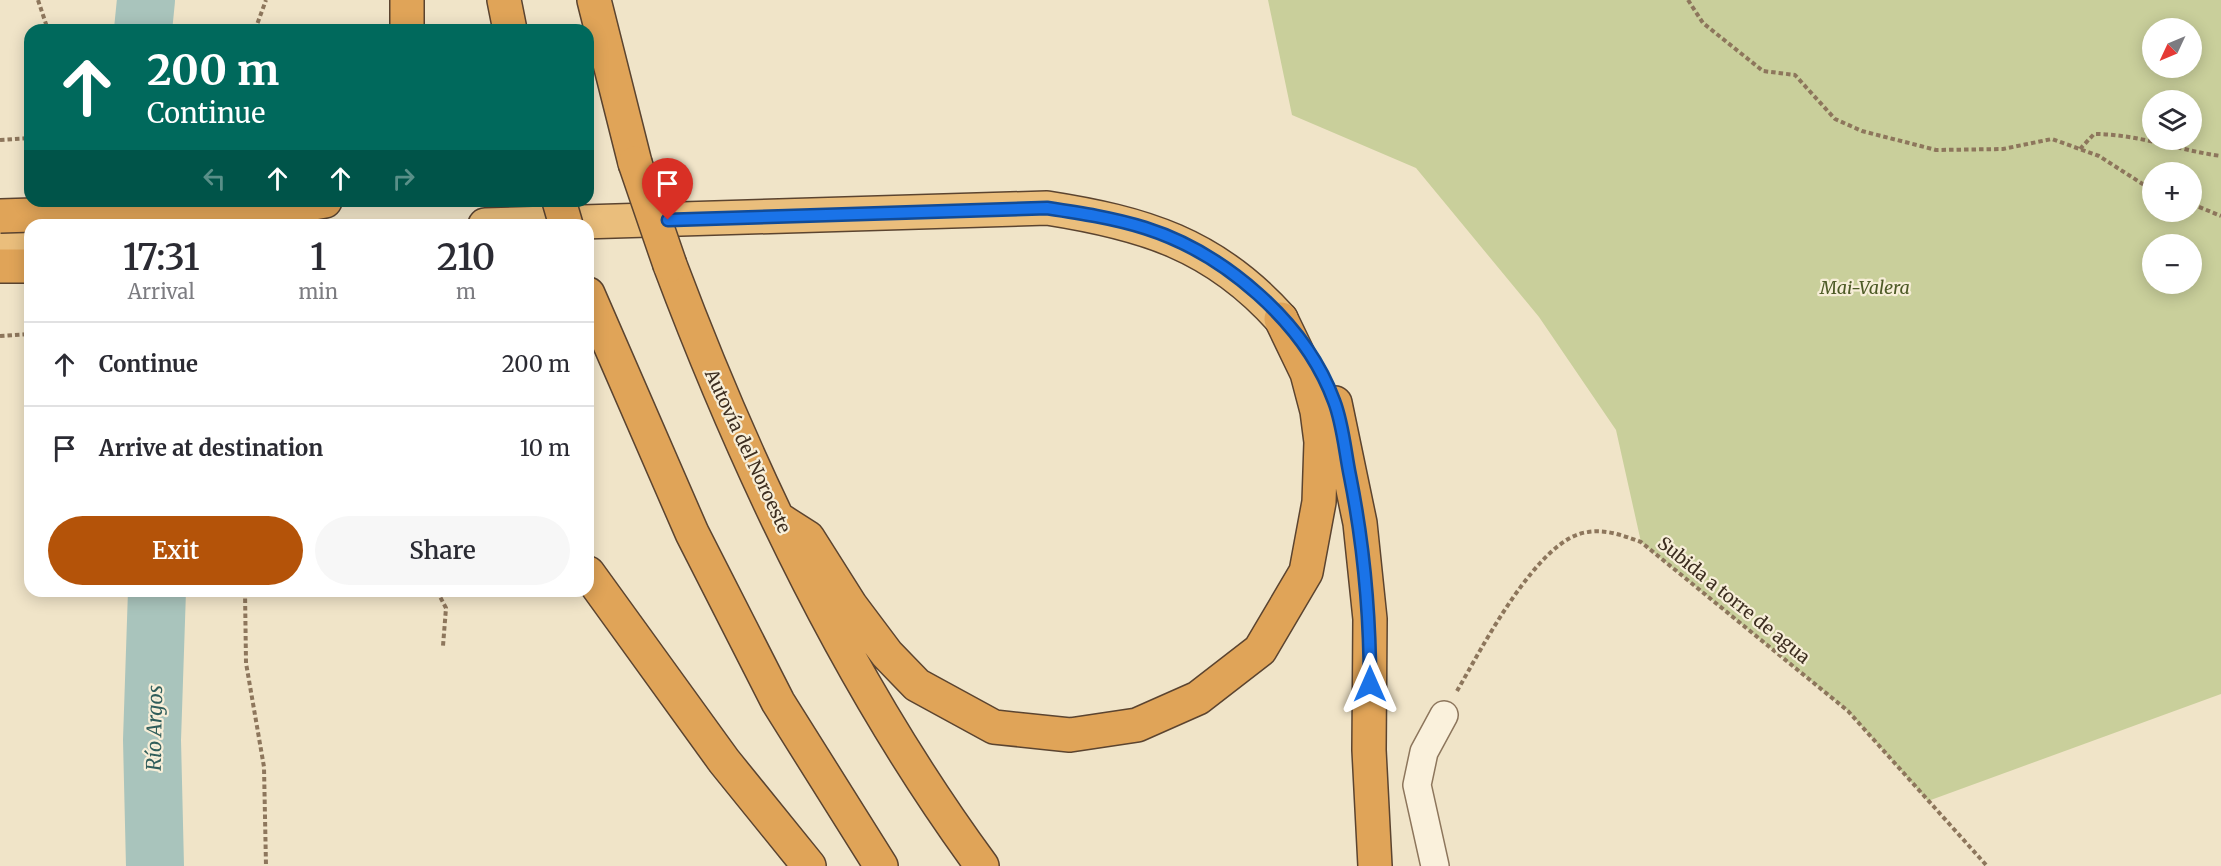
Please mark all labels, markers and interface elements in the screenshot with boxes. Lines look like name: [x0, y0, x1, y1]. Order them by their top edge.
north arrow: [2142, 18, 2202, 78]
map controls: [2142, 18, 2202, 294]
text: 200 m: [147, 44, 279, 96]
icon: ahead: [48, 48, 126, 126]
button: layers: [2142, 90, 2202, 150]
text: Continue: [147, 96, 265, 130]
pin: [642, 158, 693, 220]
icon: left: [198, 162, 231, 195]
icon: ahead: [261, 162, 294, 195]
icon: ahead: [324, 162, 357, 195]
icon: right: [387, 162, 420, 195]
button: +: [2142, 162, 2202, 222]
icon: arrive: [651, 167, 684, 200]
button: −: [2142, 234, 2202, 294]
text: 17:31: [123, 235, 200, 280]
text: 1: [310, 235, 327, 280]
text: 210: [437, 235, 495, 280]
park label: Mai-Valera: [1819, 276, 1910, 299]
text: Arrival: [128, 279, 195, 304]
text: min: [299, 279, 338, 304]
text: m: [456, 279, 476, 304]
icon: ahead: [48, 348, 81, 381]
text: Continue: [99, 350, 198, 378]
text: 200 m: [502, 350, 570, 378]
street label: Autovía del Noroeste: [700, 365, 796, 537]
icon: arrive: [48, 432, 81, 465]
text: Arrive at destination: [99, 434, 323, 462]
text: 10 m: [520, 434, 570, 462]
button: Exit: [48, 516, 303, 585]
button: Share: [315, 516, 570, 585]
street label: Subida a torre de agua: [1653, 531, 1815, 669]
position arrow: [1338, 652, 1402, 716]
water label: Río Argos: [141, 685, 167, 771]

